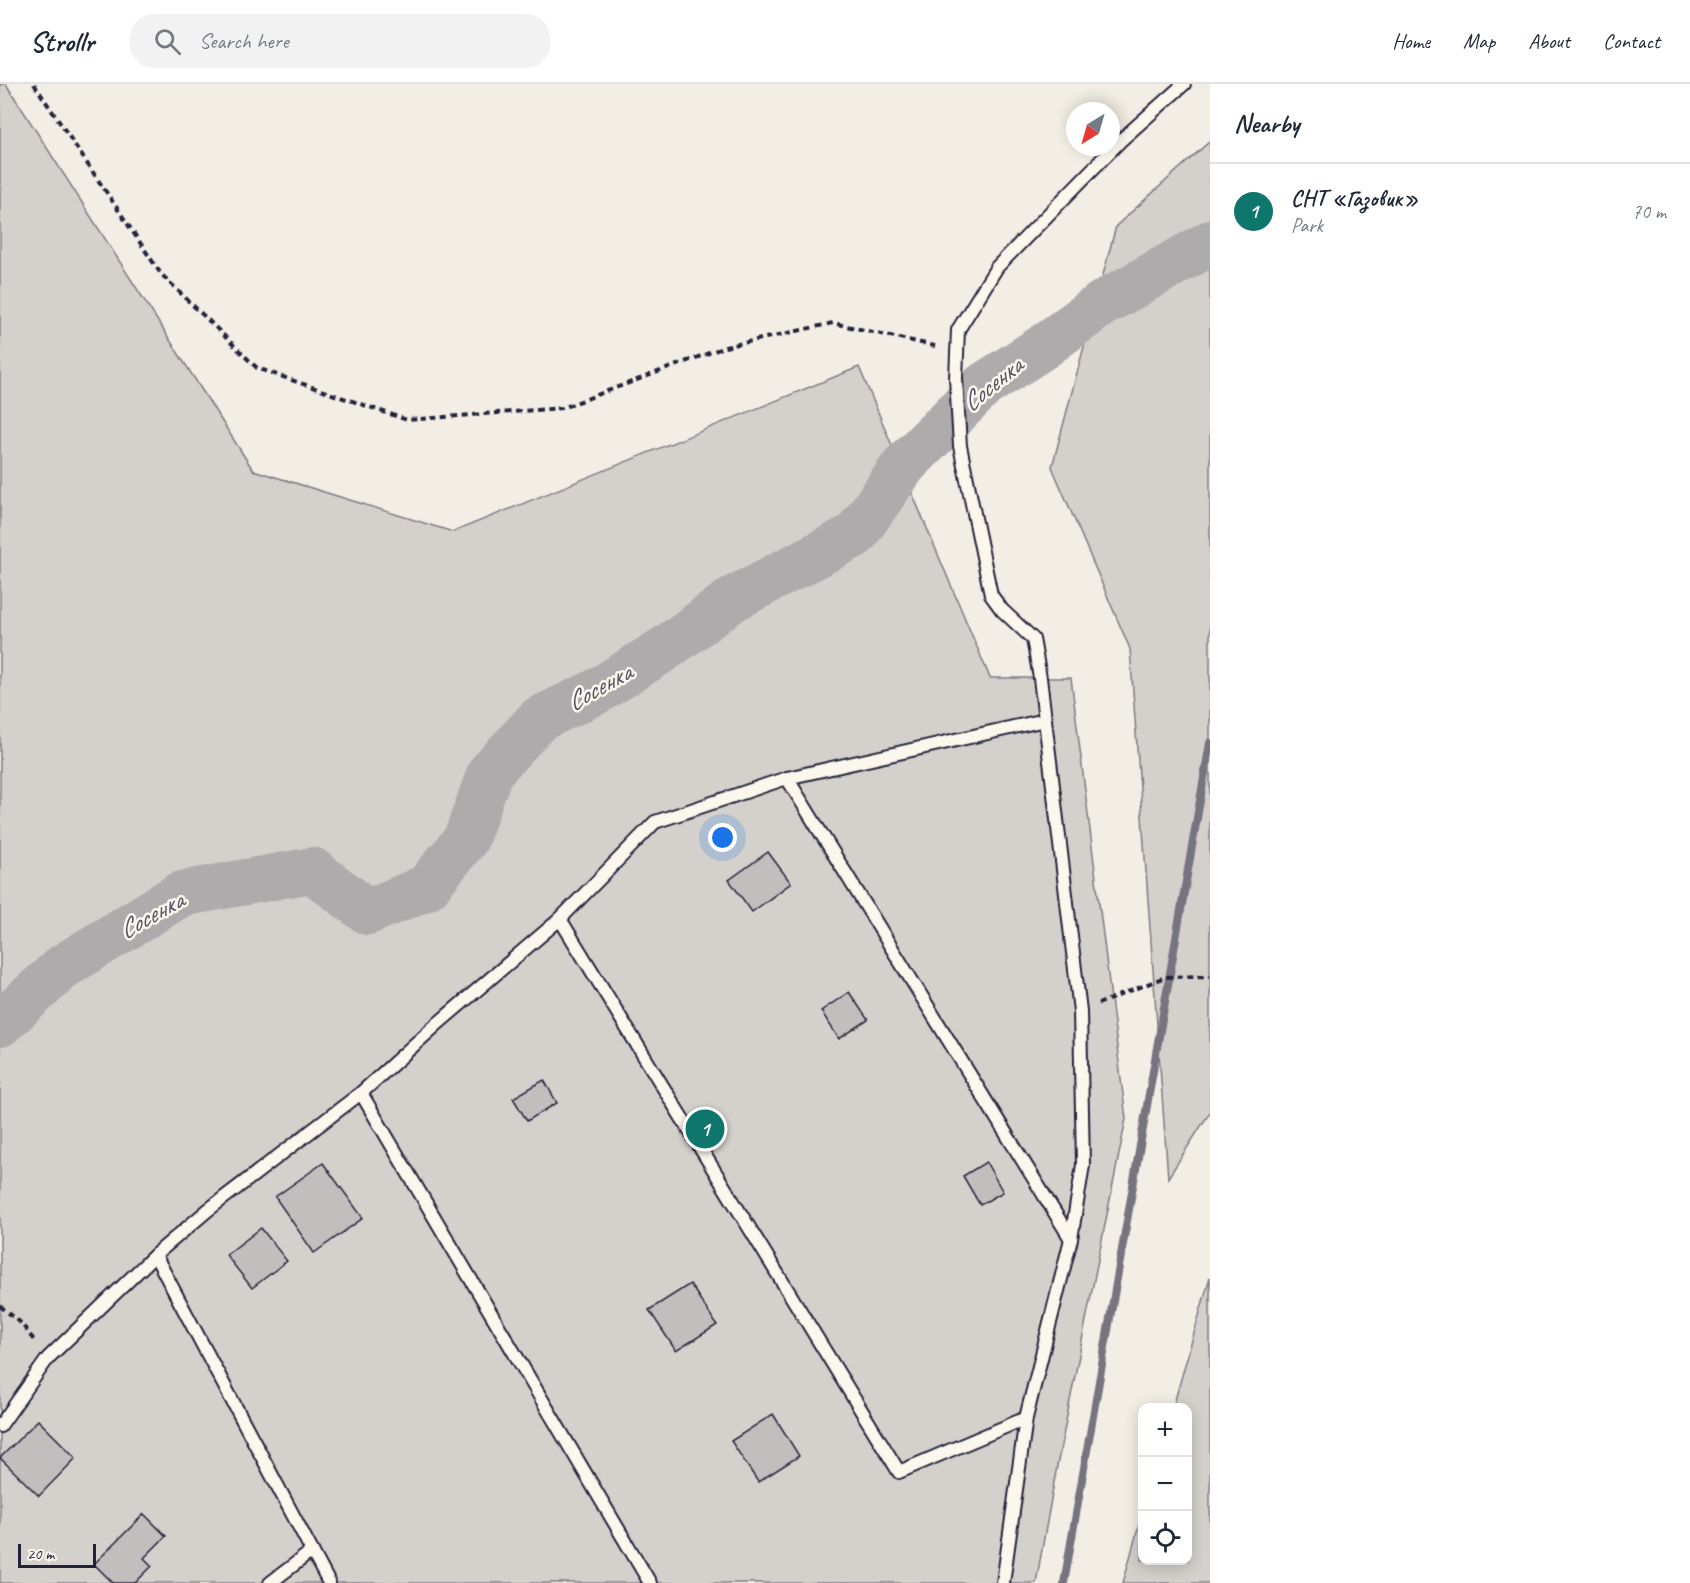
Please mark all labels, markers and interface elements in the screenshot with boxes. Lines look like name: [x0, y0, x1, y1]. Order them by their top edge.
search box: [130, 14, 550, 68]
text: Strollr: [30, 24, 94, 59]
icon: search: [151, 25, 184, 58]
text: Search here: [199, 27, 289, 55]
text: Home: [1392, 28, 1430, 54]
text: Map: [1463, 28, 1495, 54]
text: About: [1528, 28, 1570, 54]
text: Contact: [1603, 28, 1660, 54]
north arrow: [1066, 102, 1120, 156]
text: Nearby: [1234, 107, 1299, 140]
text: СНТ «Газовик»: [1291, 185, 1418, 213]
text: 1: [1249, 199, 1258, 224]
text: 70 m: [1632, 199, 1666, 224]
text: Park: [1291, 213, 1323, 238]
water label: Сосенка: [955, 347, 1032, 419]
water label: Сосенка: [561, 654, 640, 718]
your location: [708, 823, 737, 852]
water label: Сосенка: [113, 882, 192, 946]
pin: 1: [686, 1106, 724, 1152]
map controls: [1138, 1403, 1192, 1565]
button: +: [1138, 1403, 1192, 1457]
button: −: [1138, 1457, 1192, 1511]
button: locate: [1138, 1511, 1192, 1565]
scale bar: [18, 1541, 96, 1568]
text: 20 m: [27, 1544, 54, 1564]

